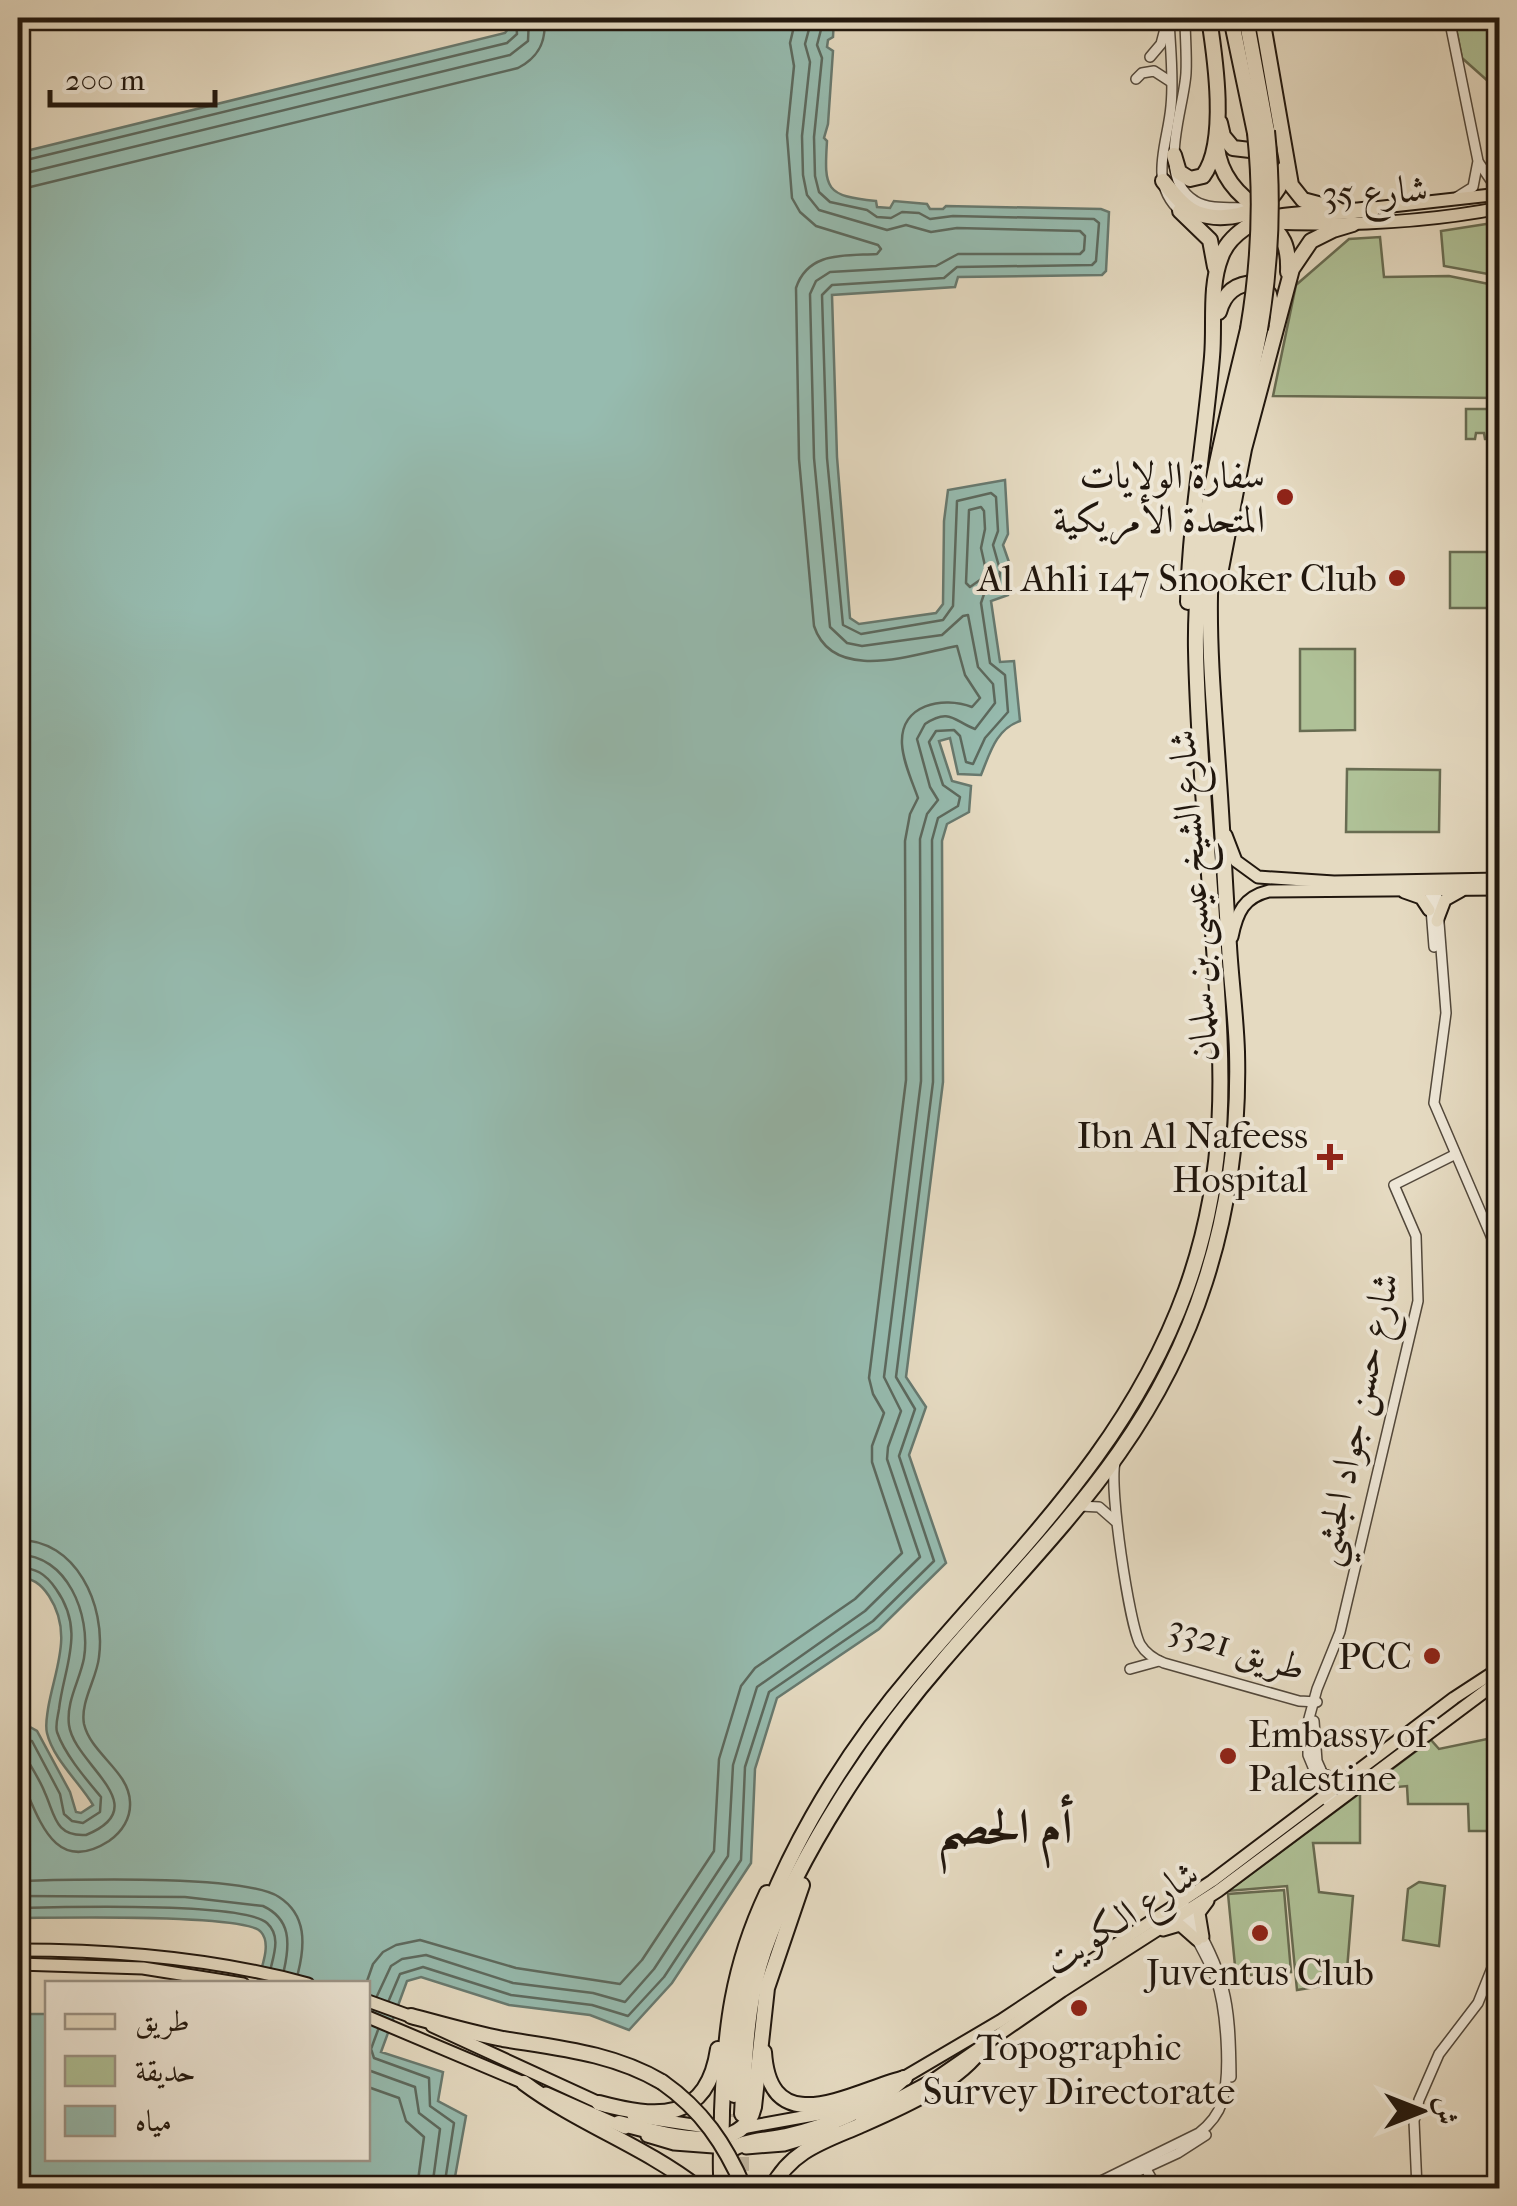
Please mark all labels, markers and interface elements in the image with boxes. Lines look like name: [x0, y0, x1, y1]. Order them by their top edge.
scale bar: [50, 45, 215, 107]
text: 200 m: [65, 63, 145, 98]
street label: شارع 35: [1321, 166, 1430, 225]
place label: سفارة الولايات المتحدة الأمريكية: [1053, 453, 1265, 546]
marker: سفارة الولايات المتحدة الأمريكية: [1274, 486, 1296, 508]
place label: Al Ahli 147 Snooker Club: [976, 556, 1377, 601]
marker: Al Ahli 147 Snooker Club: [1386, 567, 1408, 589]
street label: شارع الشيخ عيسى بن سلمان: [1159, 727, 1239, 1064]
place label: Ibn Al Nafeess Hospital: [1077, 1113, 1308, 1202]
marker: Ibn Al Nafeess Hospital: [1317, 1144, 1343, 1170]
street label: شارع حسن جواد الجشي: [1303, 1269, 1420, 1572]
street label: طريق 3321: [1162, 1604, 1311, 1692]
place label: PCC: [1338, 1634, 1412, 1679]
marker: PCC: [1421, 1645, 1443, 1667]
place label: Embassy of Palestine: [1248, 1712, 1435, 1801]
marker: Embassy of Palestine: [1217, 1745, 1239, 1767]
district label: أم الحصم: [937, 1794, 1074, 1875]
street label: شارع الكويت: [1036, 1851, 1211, 1991]
marker: Juventus Club: [1249, 1922, 1271, 1944]
place label: Juventus Club: [1143, 1950, 1374, 1995]
legend: [45, 1981, 370, 2161]
marker: Topographic Survey Directorate: [1068, 1997, 1090, 2019]
text: طريق: [135, 2004, 190, 2040]
place label: Topographic Survey Directorate: [923, 2025, 1235, 2114]
text: حديقة: [135, 2054, 196, 2089]
north arrow: [1372, 2061, 1472, 2161]
text: ش: [1430, 2097, 1463, 2125]
text: مياه: [135, 2104, 172, 2139]

